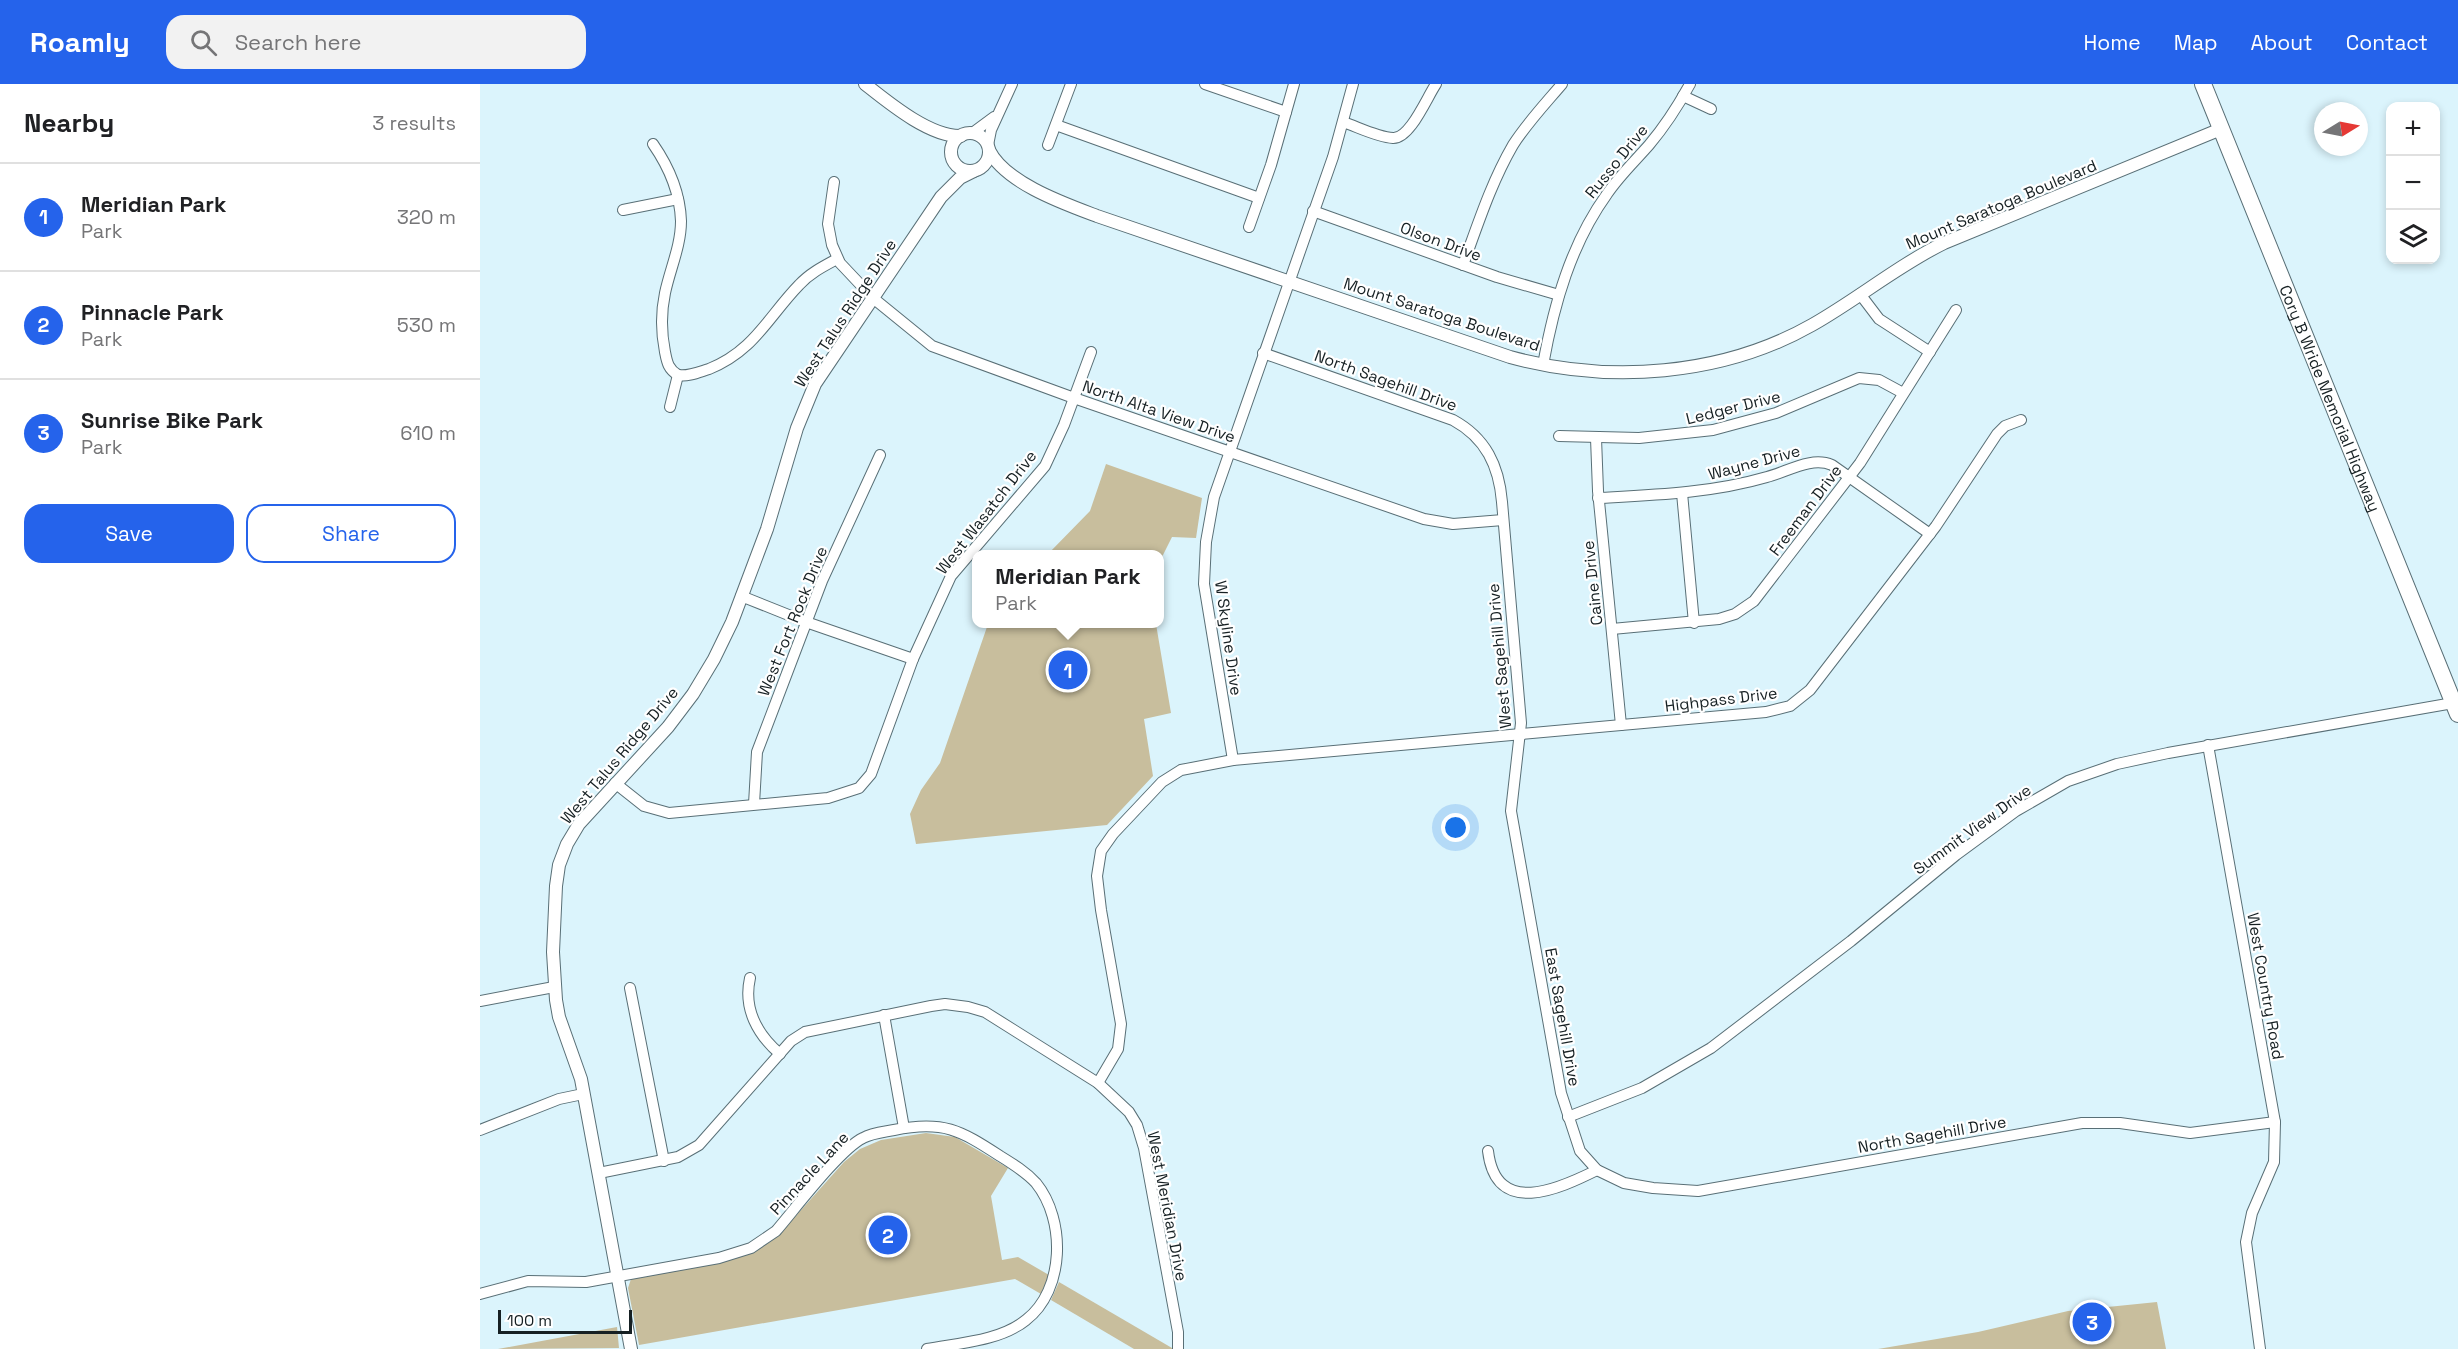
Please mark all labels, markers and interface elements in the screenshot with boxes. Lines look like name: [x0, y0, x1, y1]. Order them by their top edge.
search box: [166, 15, 586, 69]
text: Roamly: [30, 24, 130, 60]
icon: search: [187, 26, 220, 59]
text: Search here: [235, 28, 361, 56]
text: Home: [2083, 29, 2141, 56]
text: Map: [2174, 29, 2218, 56]
text: About: [2251, 29, 2313, 56]
text: Contact: [2346, 29, 2428, 56]
north arrow: [2314, 102, 2368, 156]
map controls: [2386, 102, 2440, 264]
button: +: [2386, 102, 2440, 156]
text: Nearby: [24, 106, 114, 140]
text: 3 results: [372, 110, 456, 136]
street label: Russo Drive: [1580, 120, 1653, 203]
street label: Mount Saratoga Boulevard: [1903, 155, 2100, 254]
button: −: [2386, 156, 2440, 210]
text: Meridian Park: [81, 190, 226, 218]
text: 1: [39, 204, 48, 230]
text: 320 m: [397, 204, 456, 230]
button: layers: [2386, 210, 2440, 264]
street label: Olson Drive: [1397, 217, 1484, 266]
text: Park: [81, 218, 123, 244]
street label: West Talus Ridge Drive: [790, 235, 901, 391]
street label: Mount Saratoga Boulevard: [1341, 273, 1543, 356]
street label: Cory B Wride Memorial Highway: [2274, 282, 2385, 515]
text: Pinnacle Park: [81, 298, 224, 326]
text: 2: [38, 312, 49, 338]
text: 530 m: [397, 312, 456, 338]
text: Park: [81, 326, 123, 352]
street label: North Sagehill Drive: [1312, 345, 1460, 416]
street label: North Alta View Drive: [1080, 375, 1238, 448]
street label: Ledger Drive: [1684, 386, 1783, 429]
text: Sunrise Bike Park: [81, 406, 263, 434]
text: 3: [37, 420, 50, 446]
text: 610 m: [400, 420, 456, 446]
text: Park: [81, 434, 123, 460]
street label: Wayne Drive: [1706, 440, 1802, 485]
street label: West Wasatch Drive: [931, 446, 1041, 579]
street label: Freeman Drive: [1764, 461, 1846, 560]
button: Save: [24, 504, 234, 563]
button: Share: [246, 504, 456, 563]
street label: Caine Drive: [1578, 540, 1607, 626]
street label: West Fort Rock Drive: [753, 543, 832, 699]
popup: [972, 550, 1164, 628]
text: Meridian Park: [995, 562, 1141, 590]
street label: W Skyline Drive: [1210, 579, 1247, 697]
street label: West Sagehill Drive: [1483, 583, 1516, 729]
text: Park: [995, 590, 1037, 616]
pin: 1: [1048, 648, 1088, 692]
street label: West Talus Ridge Drive: [556, 682, 683, 828]
street label: Highpass Drive: [1664, 682, 1779, 717]
street label: Summit View Drive: [1909, 780, 2035, 879]
your location: [1441, 813, 1470, 842]
street label: West Country Road: [2242, 911, 2289, 1061]
street label: East Sagehill Drive: [1540, 946, 1585, 1088]
street label: North Sagehill Drive: [1856, 1111, 2008, 1158]
street label: Pinnacle Lane: [765, 1127, 853, 1219]
street label: West Meridian Drive: [1143, 1130, 1192, 1283]
pin: 2: [868, 1212, 908, 1258]
pin: 3: [2072, 1300, 2112, 1344]
scale bar: [498, 1307, 632, 1334]
text: 100 m: [507, 1310, 552, 1331]

